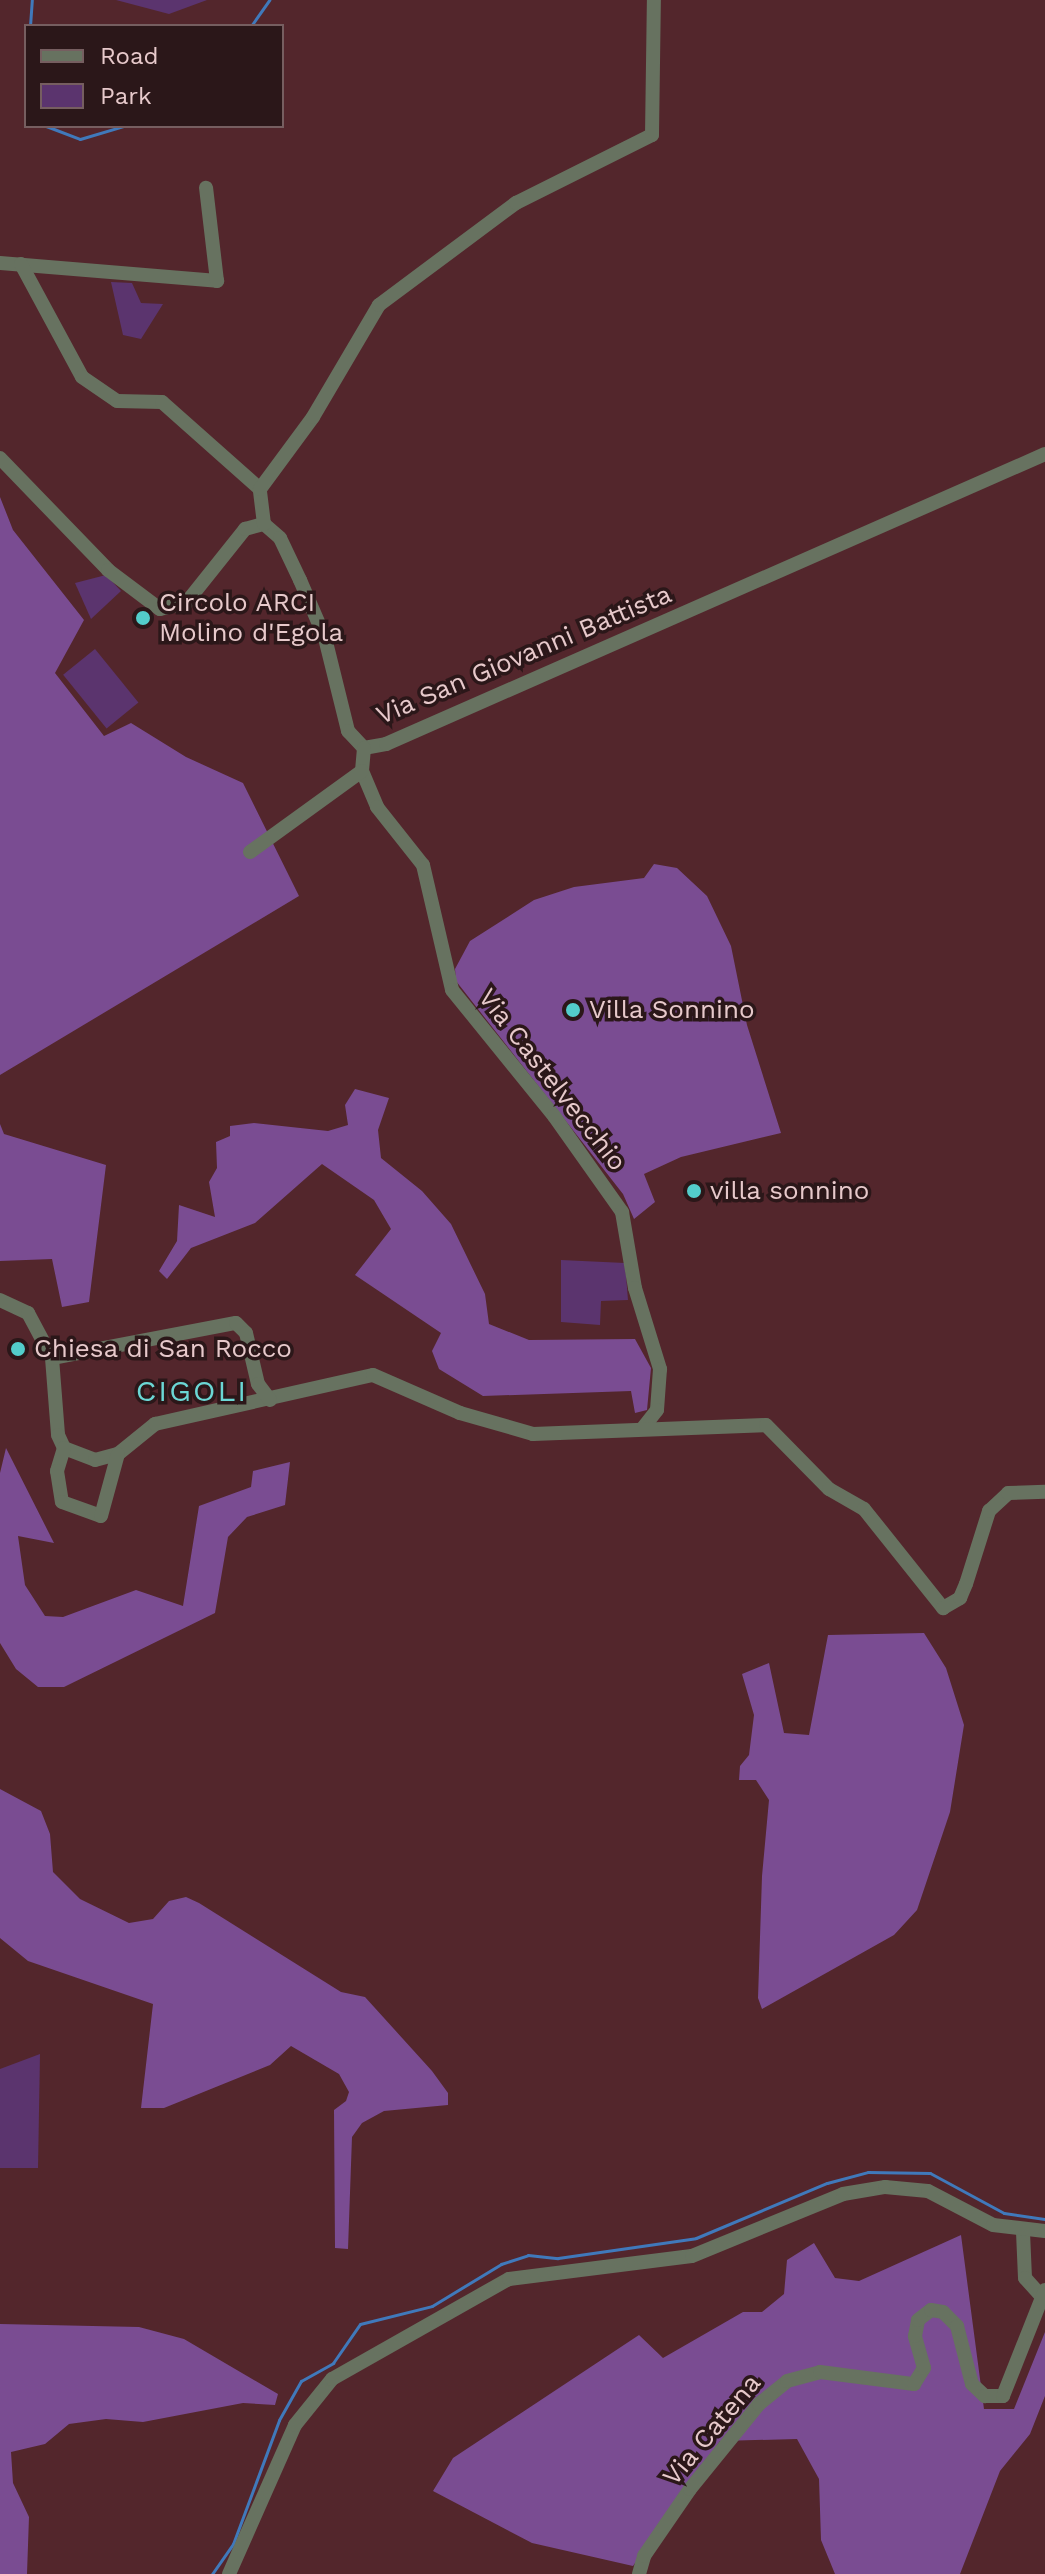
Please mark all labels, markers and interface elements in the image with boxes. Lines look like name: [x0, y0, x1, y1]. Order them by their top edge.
legend: [24, 24, 284, 128]
text: Road: [100, 42, 159, 70]
text: Park: [100, 82, 152, 110]
street label: Via San Giovanni Battista: [371, 578, 677, 732]
place label: Circolo ARCI Molino d'Egola: [159, 587, 343, 648]
marker: Circolo ARCI Molino d'Egola: [134, 609, 152, 627]
street label: Via Castelvecchio: [471, 982, 633, 1178]
place label: Villa Sonnino: [589, 994, 755, 1026]
marker: Villa Sonnino: [564, 1001, 582, 1019]
place label: villa sonnino: [710, 1175, 870, 1207]
marker: villa sonnino: [685, 1182, 703, 1200]
place label: Chiesa di San Rocco: [34, 1333, 292, 1365]
marker: Chiesa di San Rocco: [9, 1340, 27, 1358]
district label: CIGOLI: [136, 1373, 248, 1409]
street label: Via Catena: [656, 2368, 768, 2492]

